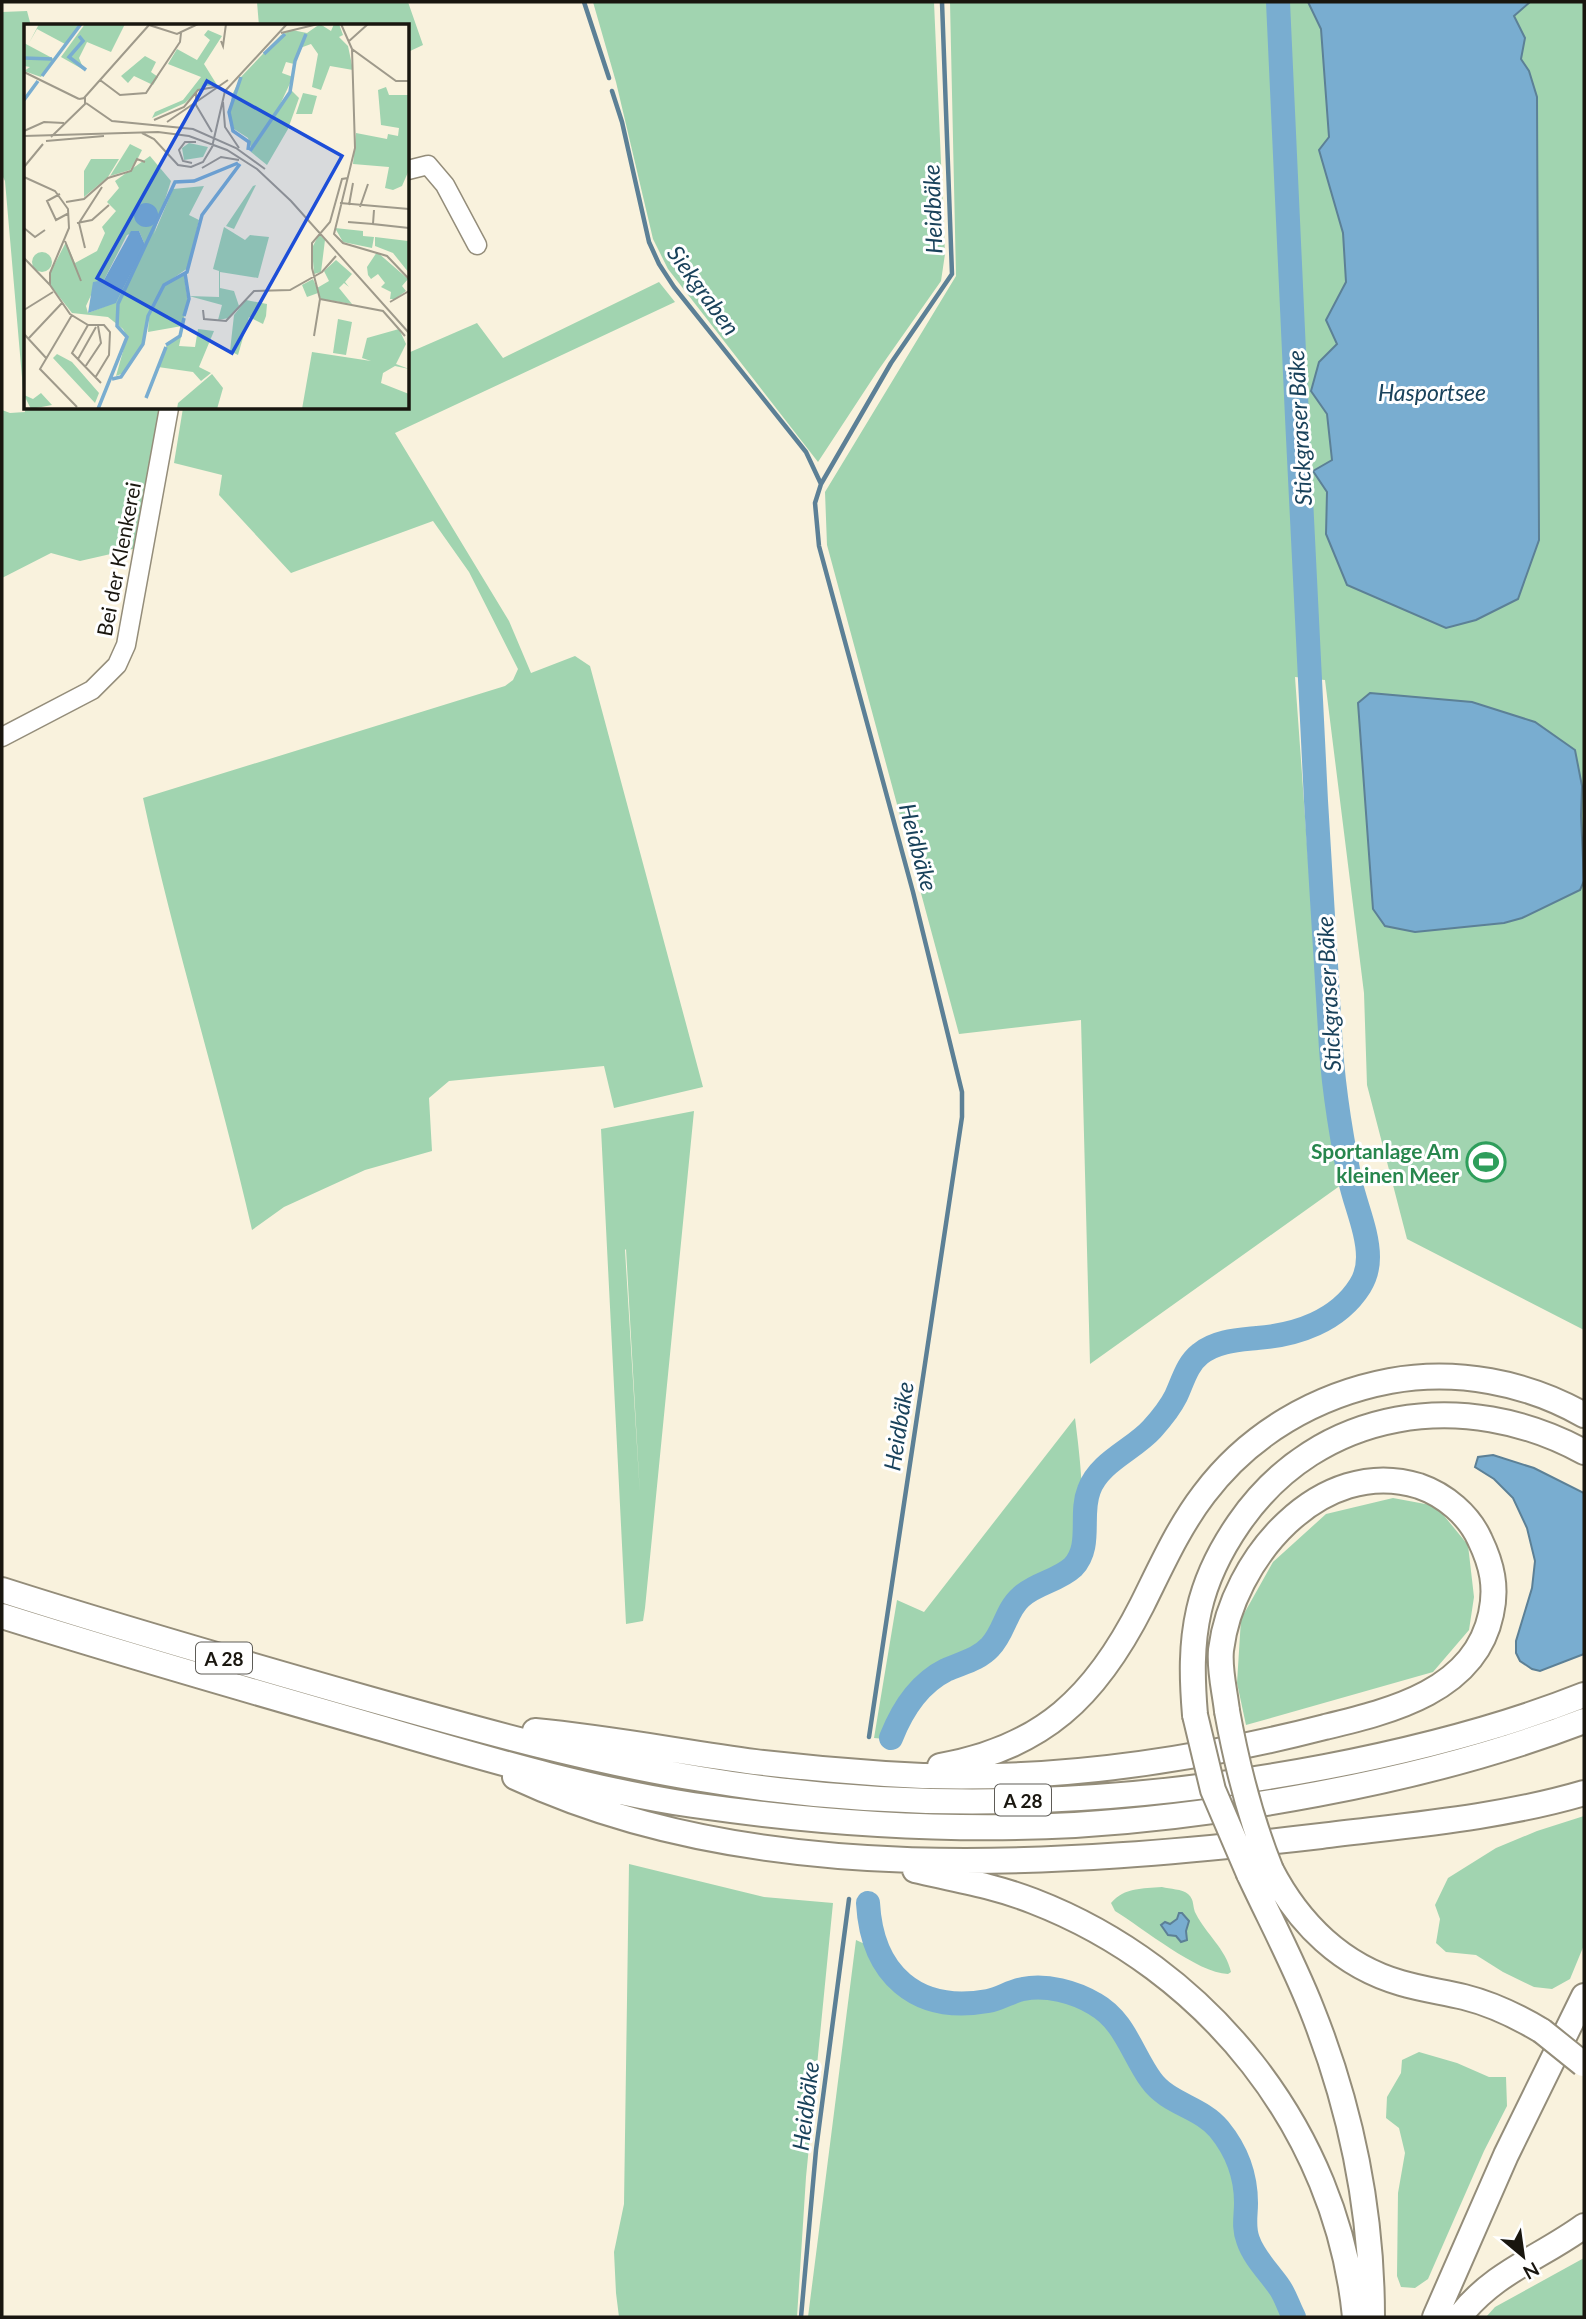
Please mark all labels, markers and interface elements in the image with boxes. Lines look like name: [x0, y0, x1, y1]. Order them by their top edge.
inset map: [24, 24, 410, 410]
water label: Heidbäke: [916, 164, 948, 254]
water label: Siekgraben: [662, 240, 746, 340]
water label: Stickgraser Bäke: [1281, 350, 1317, 506]
water label: Hasportsee: [1378, 378, 1486, 406]
street label: Bei der Klenkerei: [91, 480, 145, 638]
water label: Heidbäke: [894, 800, 944, 894]
water label: Stickgraser Bäke: [1310, 916, 1346, 1072]
place label: Sportanlage Am kleinen Meer: [1311, 1138, 1459, 1187]
sports icon: Sportanlage Am kleinen Meer: [1465, 1141, 1507, 1183]
water label: Heidbäke: [877, 1380, 919, 1472]
road number: A 28: [196, 1642, 252, 1674]
road number: A 28: [995, 1784, 1051, 1816]
water label: Heidbäke: [786, 2060, 824, 2152]
north arrow: [1488, 2221, 1558, 2291]
text: N: [1520, 2258, 1543, 2285]

